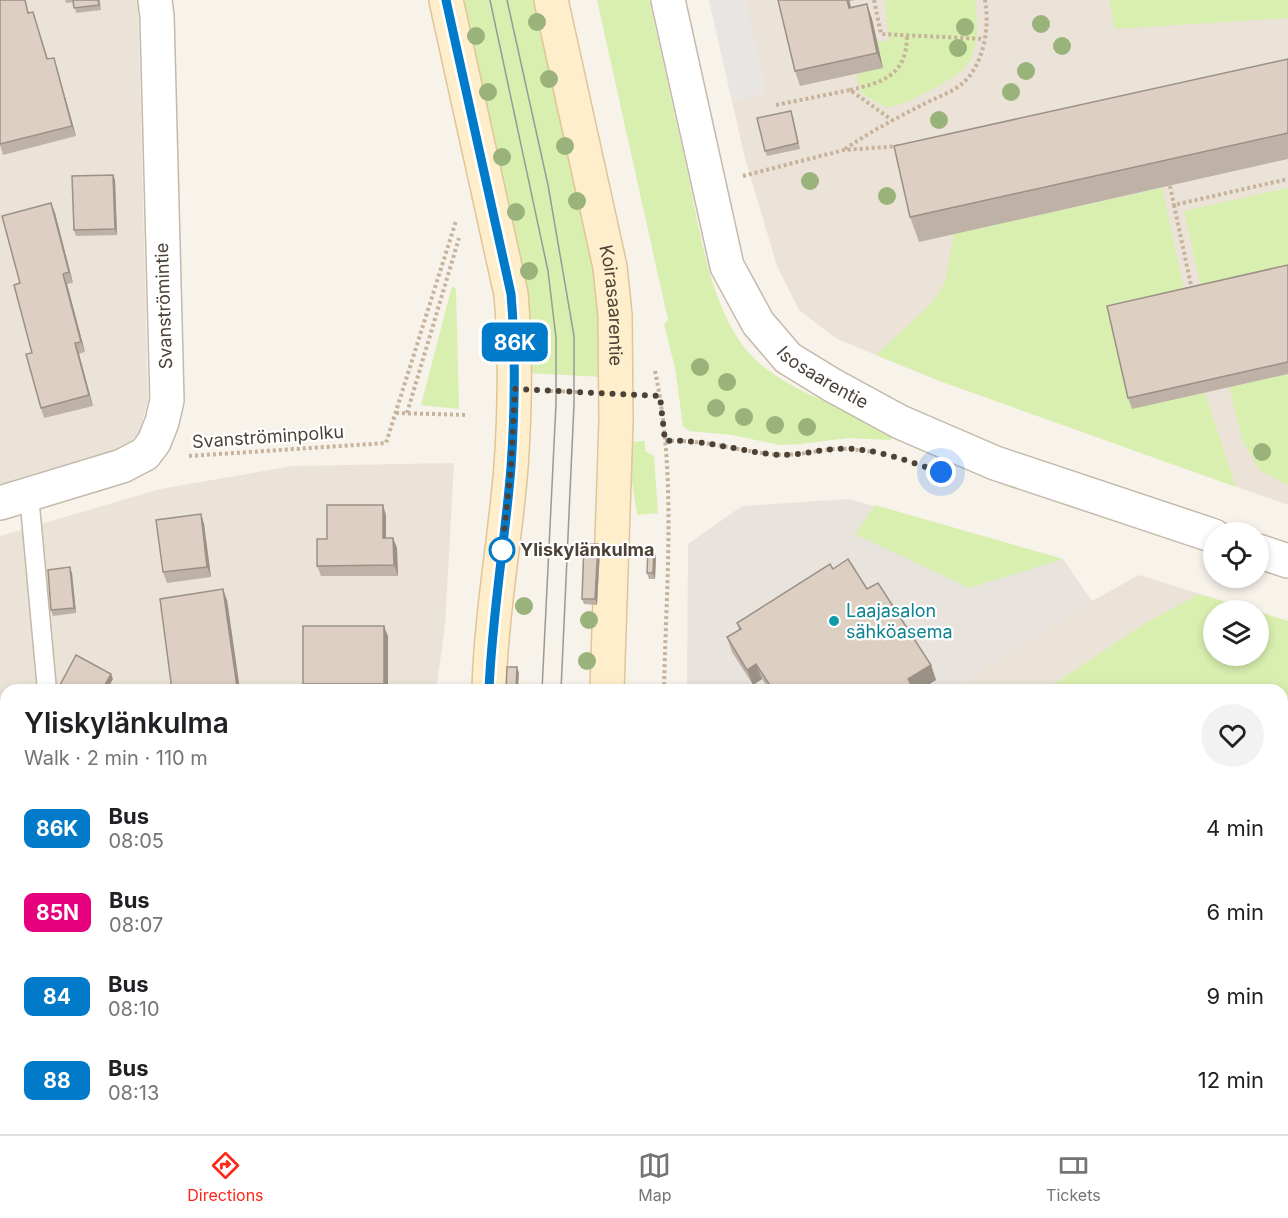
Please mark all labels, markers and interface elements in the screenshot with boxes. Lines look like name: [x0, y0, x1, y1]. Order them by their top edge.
street label: Svanströmintie: [151, 242, 176, 370]
street label: Koirasaarentie: [595, 243, 626, 366]
line badge: 86K: [480, 322, 550, 362]
text: 86K: [494, 330, 536, 355]
street label: Isosaarentie: [773, 342, 872, 413]
street label: Svanströminpolku: [191, 421, 345, 452]
your location: [926, 457, 956, 487]
map controls: [1203, 522, 1269, 666]
button: locate: [1203, 522, 1269, 588]
marker: Yliskylänkulma: [489, 537, 515, 563]
place label: Yliskylänkulma: [520, 539, 654, 560]
place label: Laajasalon sähköasema: [846, 600, 953, 642]
button: layers: [1203, 600, 1269, 666]
marker: Laajasalon sähköasema: [827, 614, 841, 628]
button: heart: [1201, 704, 1264, 767]
text: Yliskylänkulma: [24, 706, 229, 740]
text: Walk · 2 min · 110 m: [24, 746, 208, 770]
text: Bus: [108, 803, 149, 829]
text: 4 min: [1206, 815, 1264, 841]
text: 86K: [36, 816, 78, 841]
text: 08:05: [108, 829, 164, 853]
text: Bus: [109, 887, 150, 913]
text: 6 min: [1207, 899, 1264, 925]
text: 85N: [36, 900, 79, 925]
text: 08:07: [109, 913, 163, 937]
text: Bus: [108, 971, 149, 997]
text: 9 min: [1207, 983, 1264, 1009]
text: 84: [43, 984, 71, 1009]
text: 08:10: [108, 997, 160, 1021]
text: Bus: [108, 1055, 149, 1081]
text: 12 min: [1198, 1067, 1264, 1093]
text: 88: [43, 1068, 71, 1093]
text: 08:13: [108, 1081, 159, 1105]
tab: Directions: [187, 1149, 264, 1205]
tab: Map: [638, 1149, 671, 1205]
tab: Tickets: [1046, 1149, 1101, 1205]

